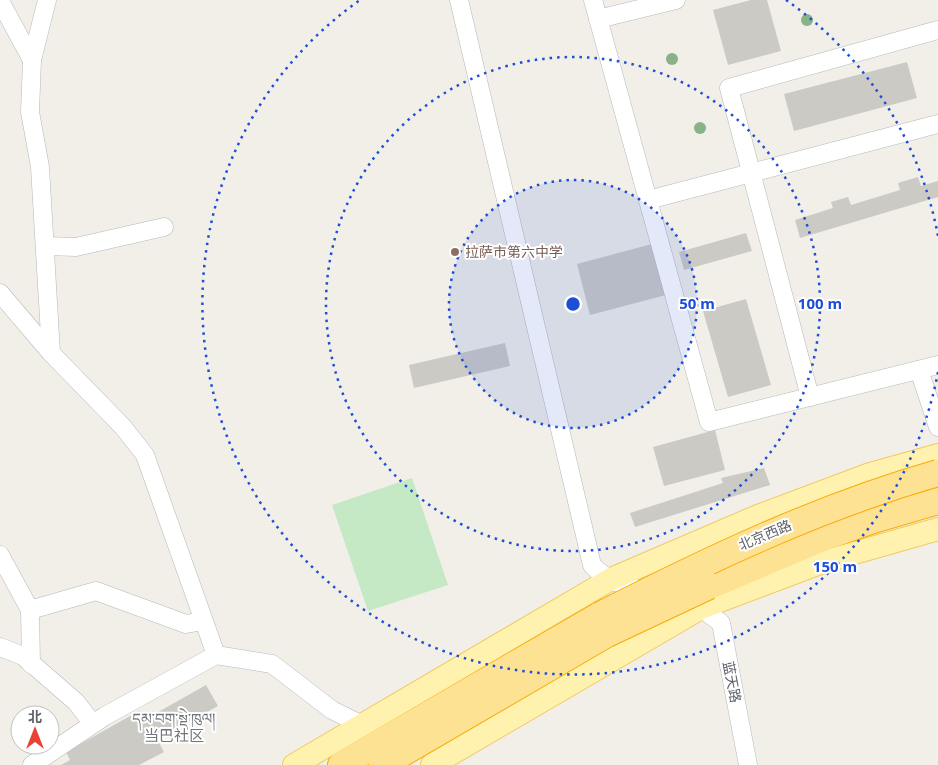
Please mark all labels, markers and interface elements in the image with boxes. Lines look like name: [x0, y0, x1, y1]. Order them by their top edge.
place label: 拉萨市第六中学: [465, 242, 563, 261]
marker: 拉萨市第六中学: [449, 246, 461, 258]
text: 50 m: [679, 293, 715, 313]
text: 100 m: [798, 293, 842, 313]
centre of rings: [564, 295, 582, 313]
street label: 北京西路: [735, 515, 794, 554]
text: 150 m: [813, 556, 857, 576]
street label: 蓝天路: [719, 659, 746, 704]
north arrow: [10, 705, 60, 755]
text: 北: [28, 707, 42, 726]
district label: དམ་བག་སྡེ་ཁུལ། 当巴社区: [133, 708, 215, 745]

